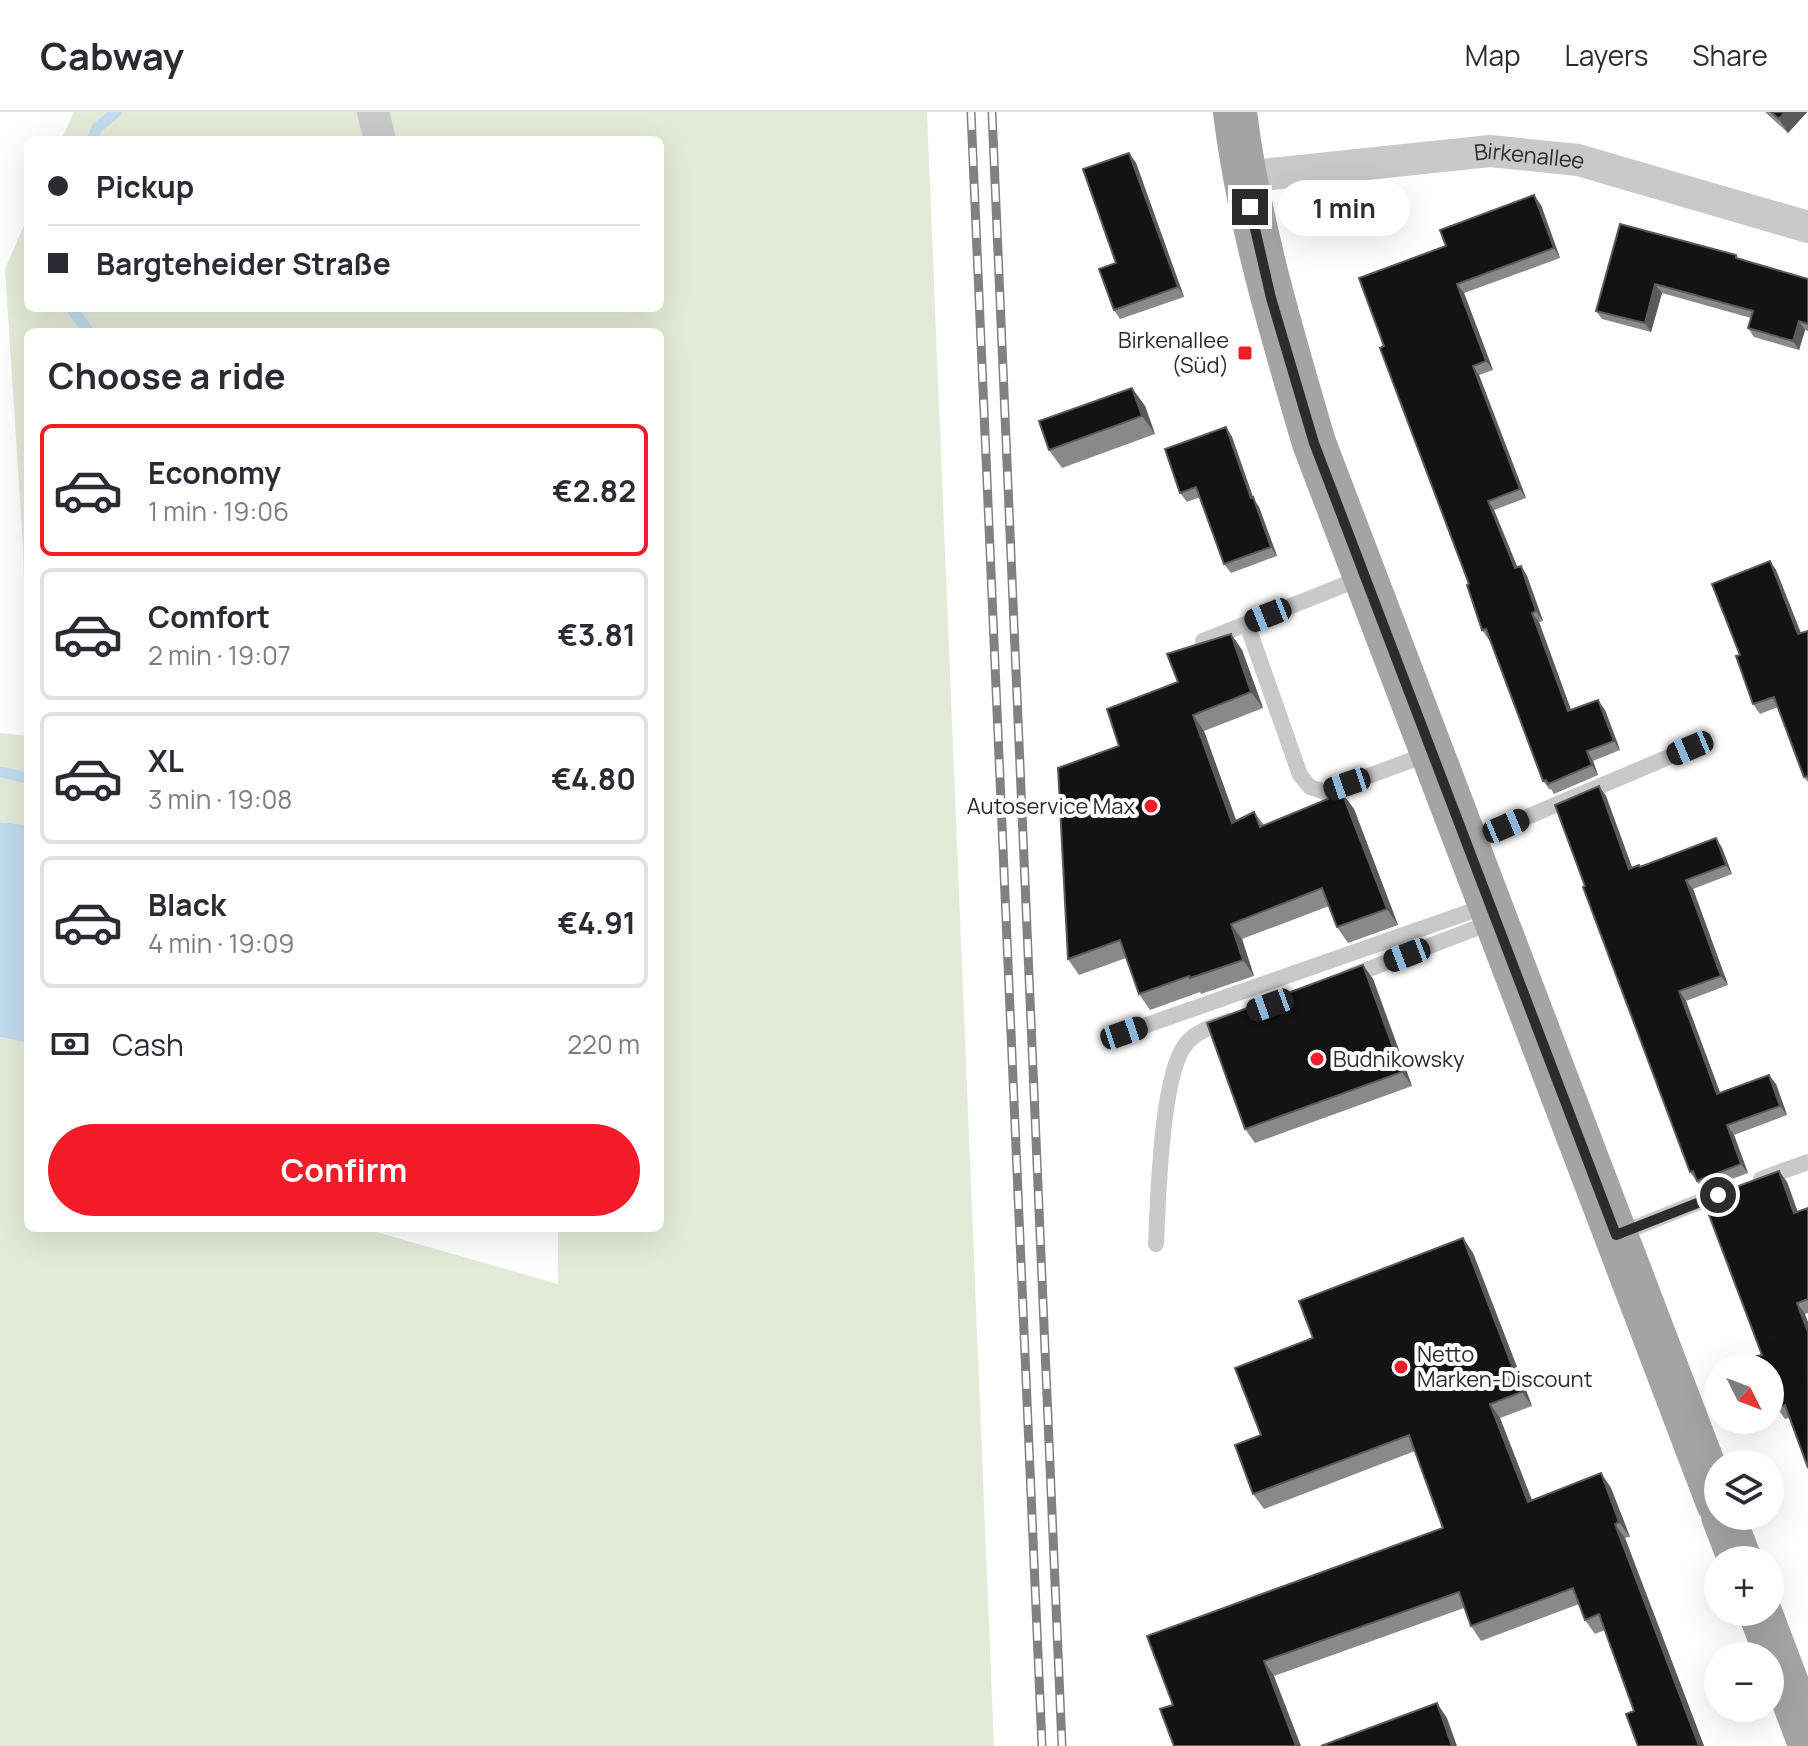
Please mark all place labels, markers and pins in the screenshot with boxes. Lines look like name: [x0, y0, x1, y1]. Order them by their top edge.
place label: Birkenallee (Süd): [1118, 325, 1229, 380]
marker: Birkenallee (Süd): [1236, 344, 1254, 362]
place label: Autoservice Max: [967, 791, 1135, 821]
marker: Autoservice Max: [1142, 797, 1160, 815]
place label: Budnikowsky: [1333, 1044, 1465, 1074]
marker: Budnikowsky: [1308, 1050, 1326, 1068]
place label: Netto Marken-Discount: [1417, 1339, 1593, 1394]
marker: Netto Marken-Discount: [1392, 1358, 1410, 1376]

